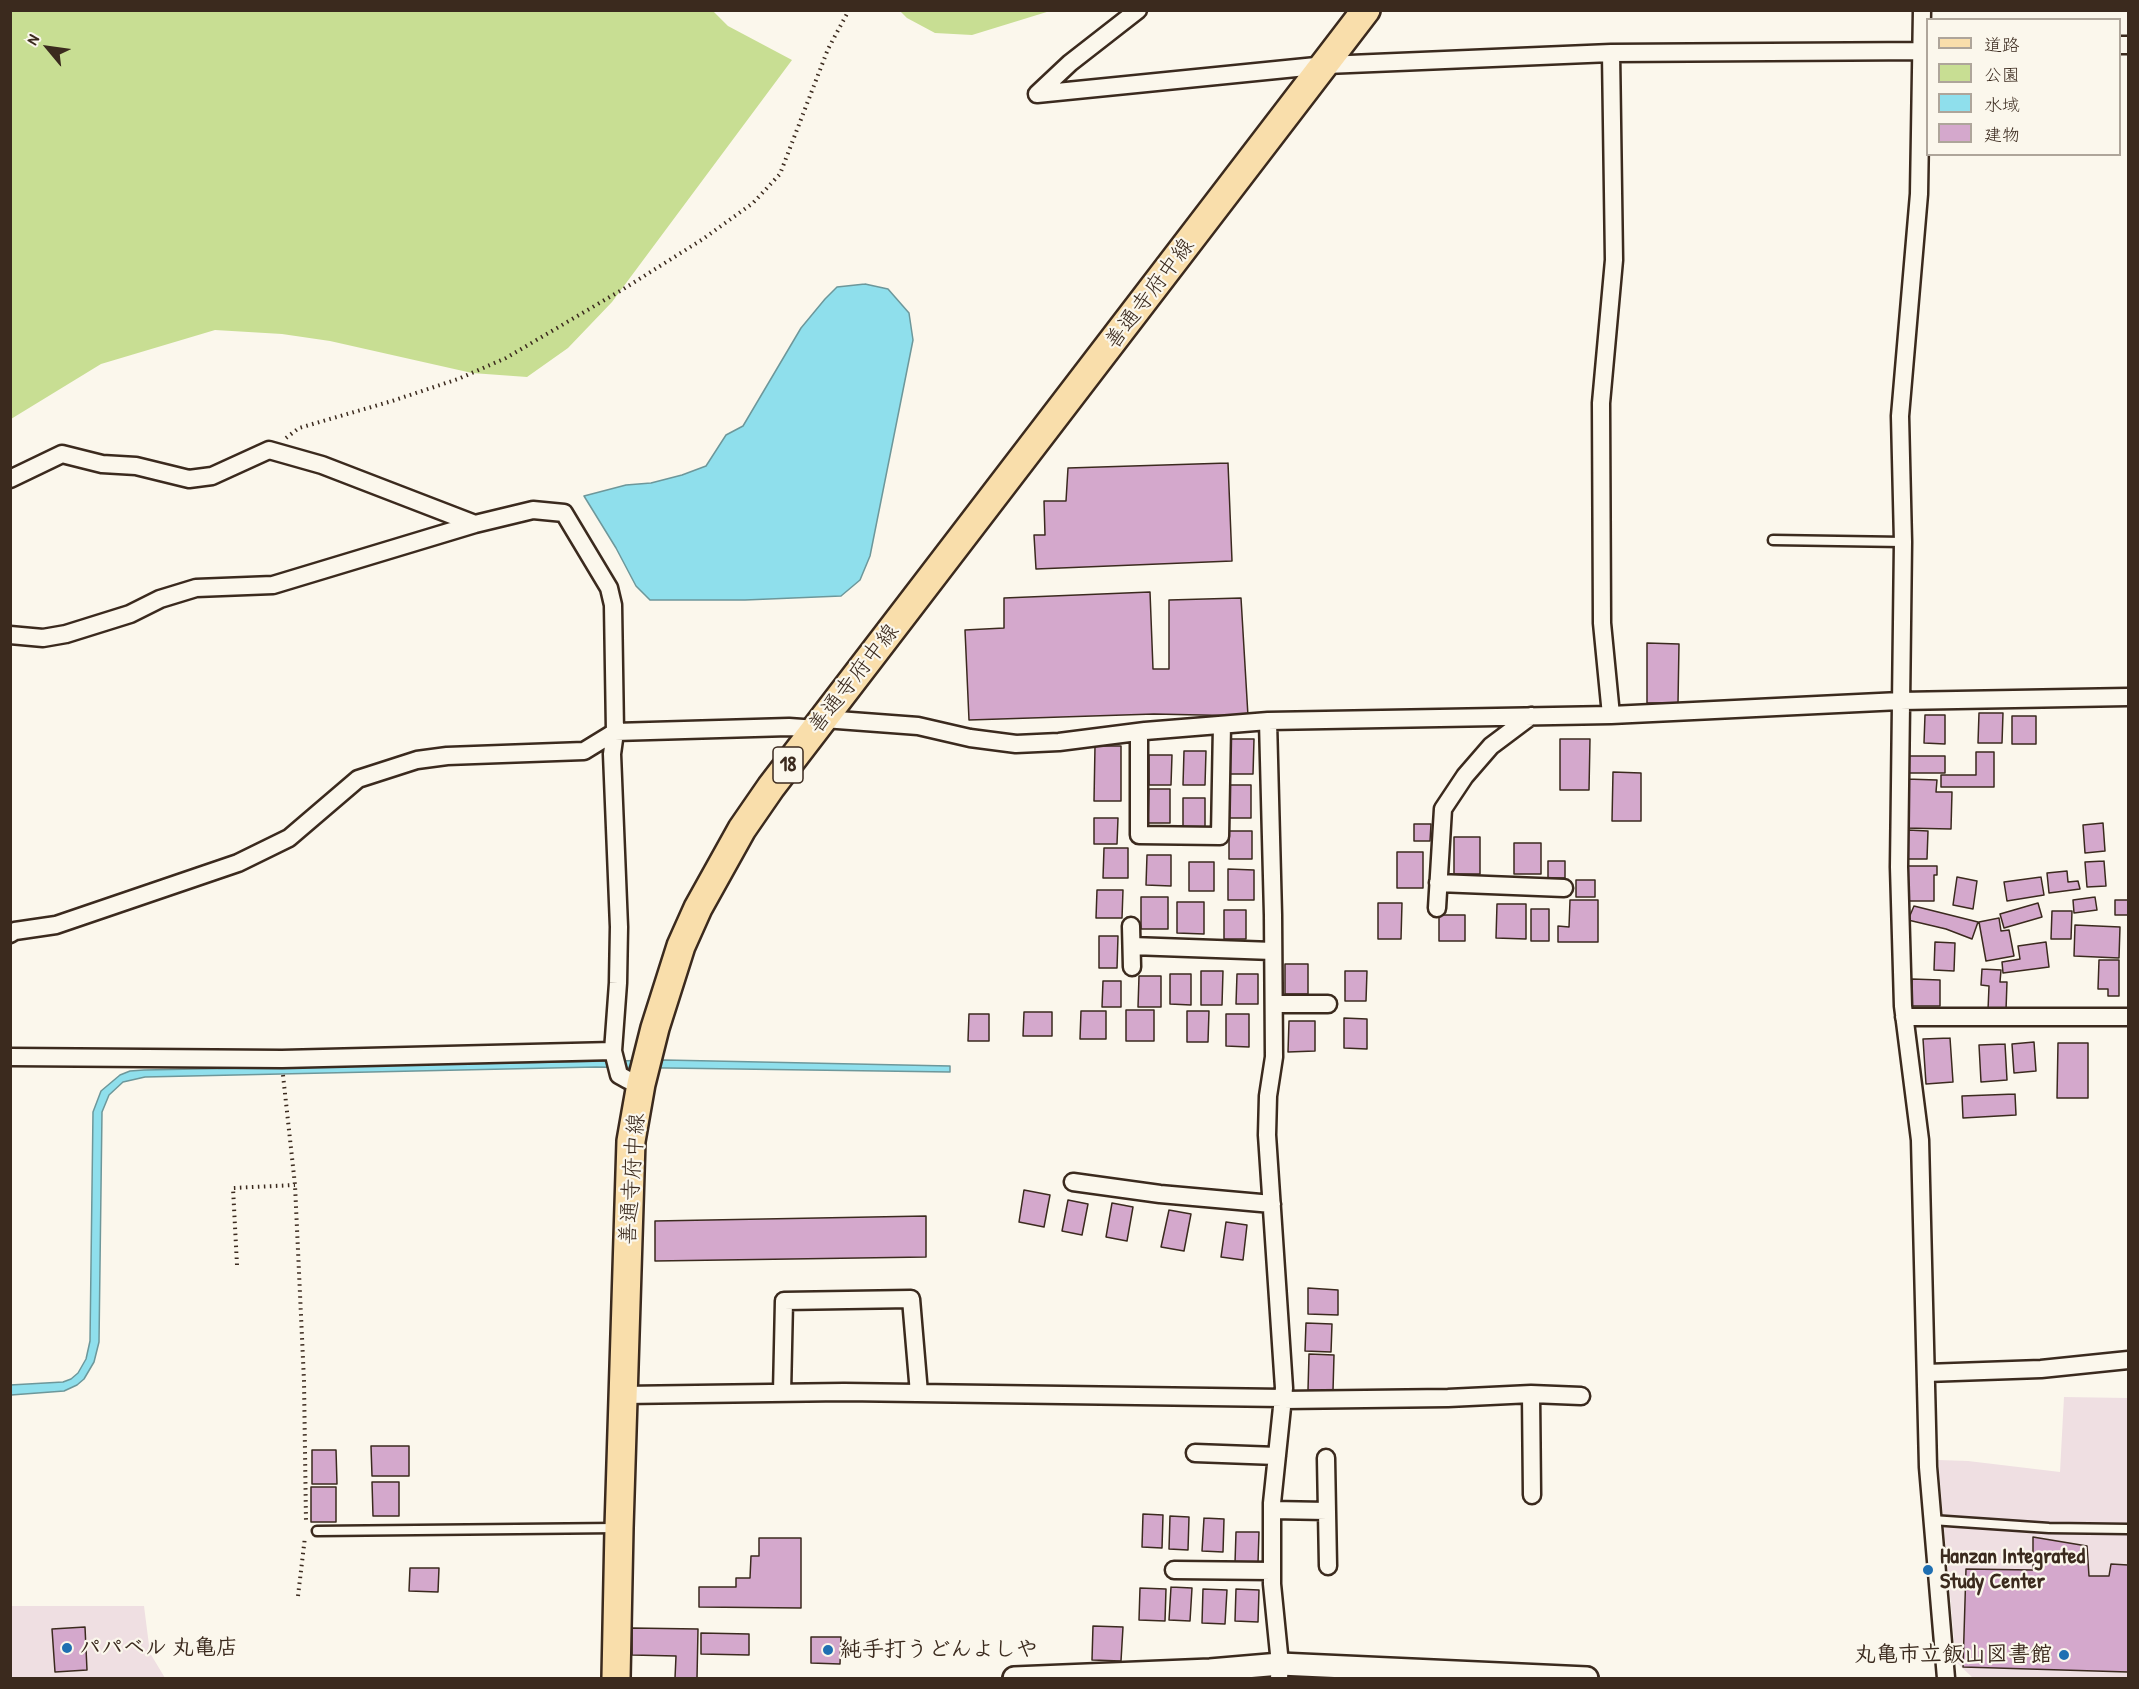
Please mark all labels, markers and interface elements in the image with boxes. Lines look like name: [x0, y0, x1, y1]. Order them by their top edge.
north arrow: [18, 18, 78, 78]
legend: [1926, 18, 2121, 156]
text: N: [21, 30, 44, 48]
text: 道路: [1984, 32, 2020, 57]
text: 公園: [1984, 62, 2020, 87]
text: 水域: [1984, 92, 2020, 117]
text: 建物: [1984, 122, 2020, 147]
street label: 善通寺府中線: [1100, 233, 1200, 355]
street label: 善通寺府中線: [803, 619, 905, 739]
road number: 18: [773, 747, 803, 783]
street label: 善通寺府中線: [615, 1112, 651, 1246]
place label: Hanzan Integrated Study Center: [1940, 1544, 2085, 1596]
marker: Hanzan Integrated Study Center: [1921, 1563, 1935, 1577]
place label: パパベル 丸亀店: [79, 1635, 238, 1661]
place label: 純手打うどんよしや: [840, 1637, 1038, 1663]
marker: パパベル 丸亀店: [60, 1641, 74, 1655]
place label: 丸亀市立飯山図書館: [1854, 1642, 2052, 1668]
marker: 純手打うどんよしや: [821, 1643, 835, 1657]
marker: 丸亀市立飯山図書館: [2057, 1648, 2071, 1662]

